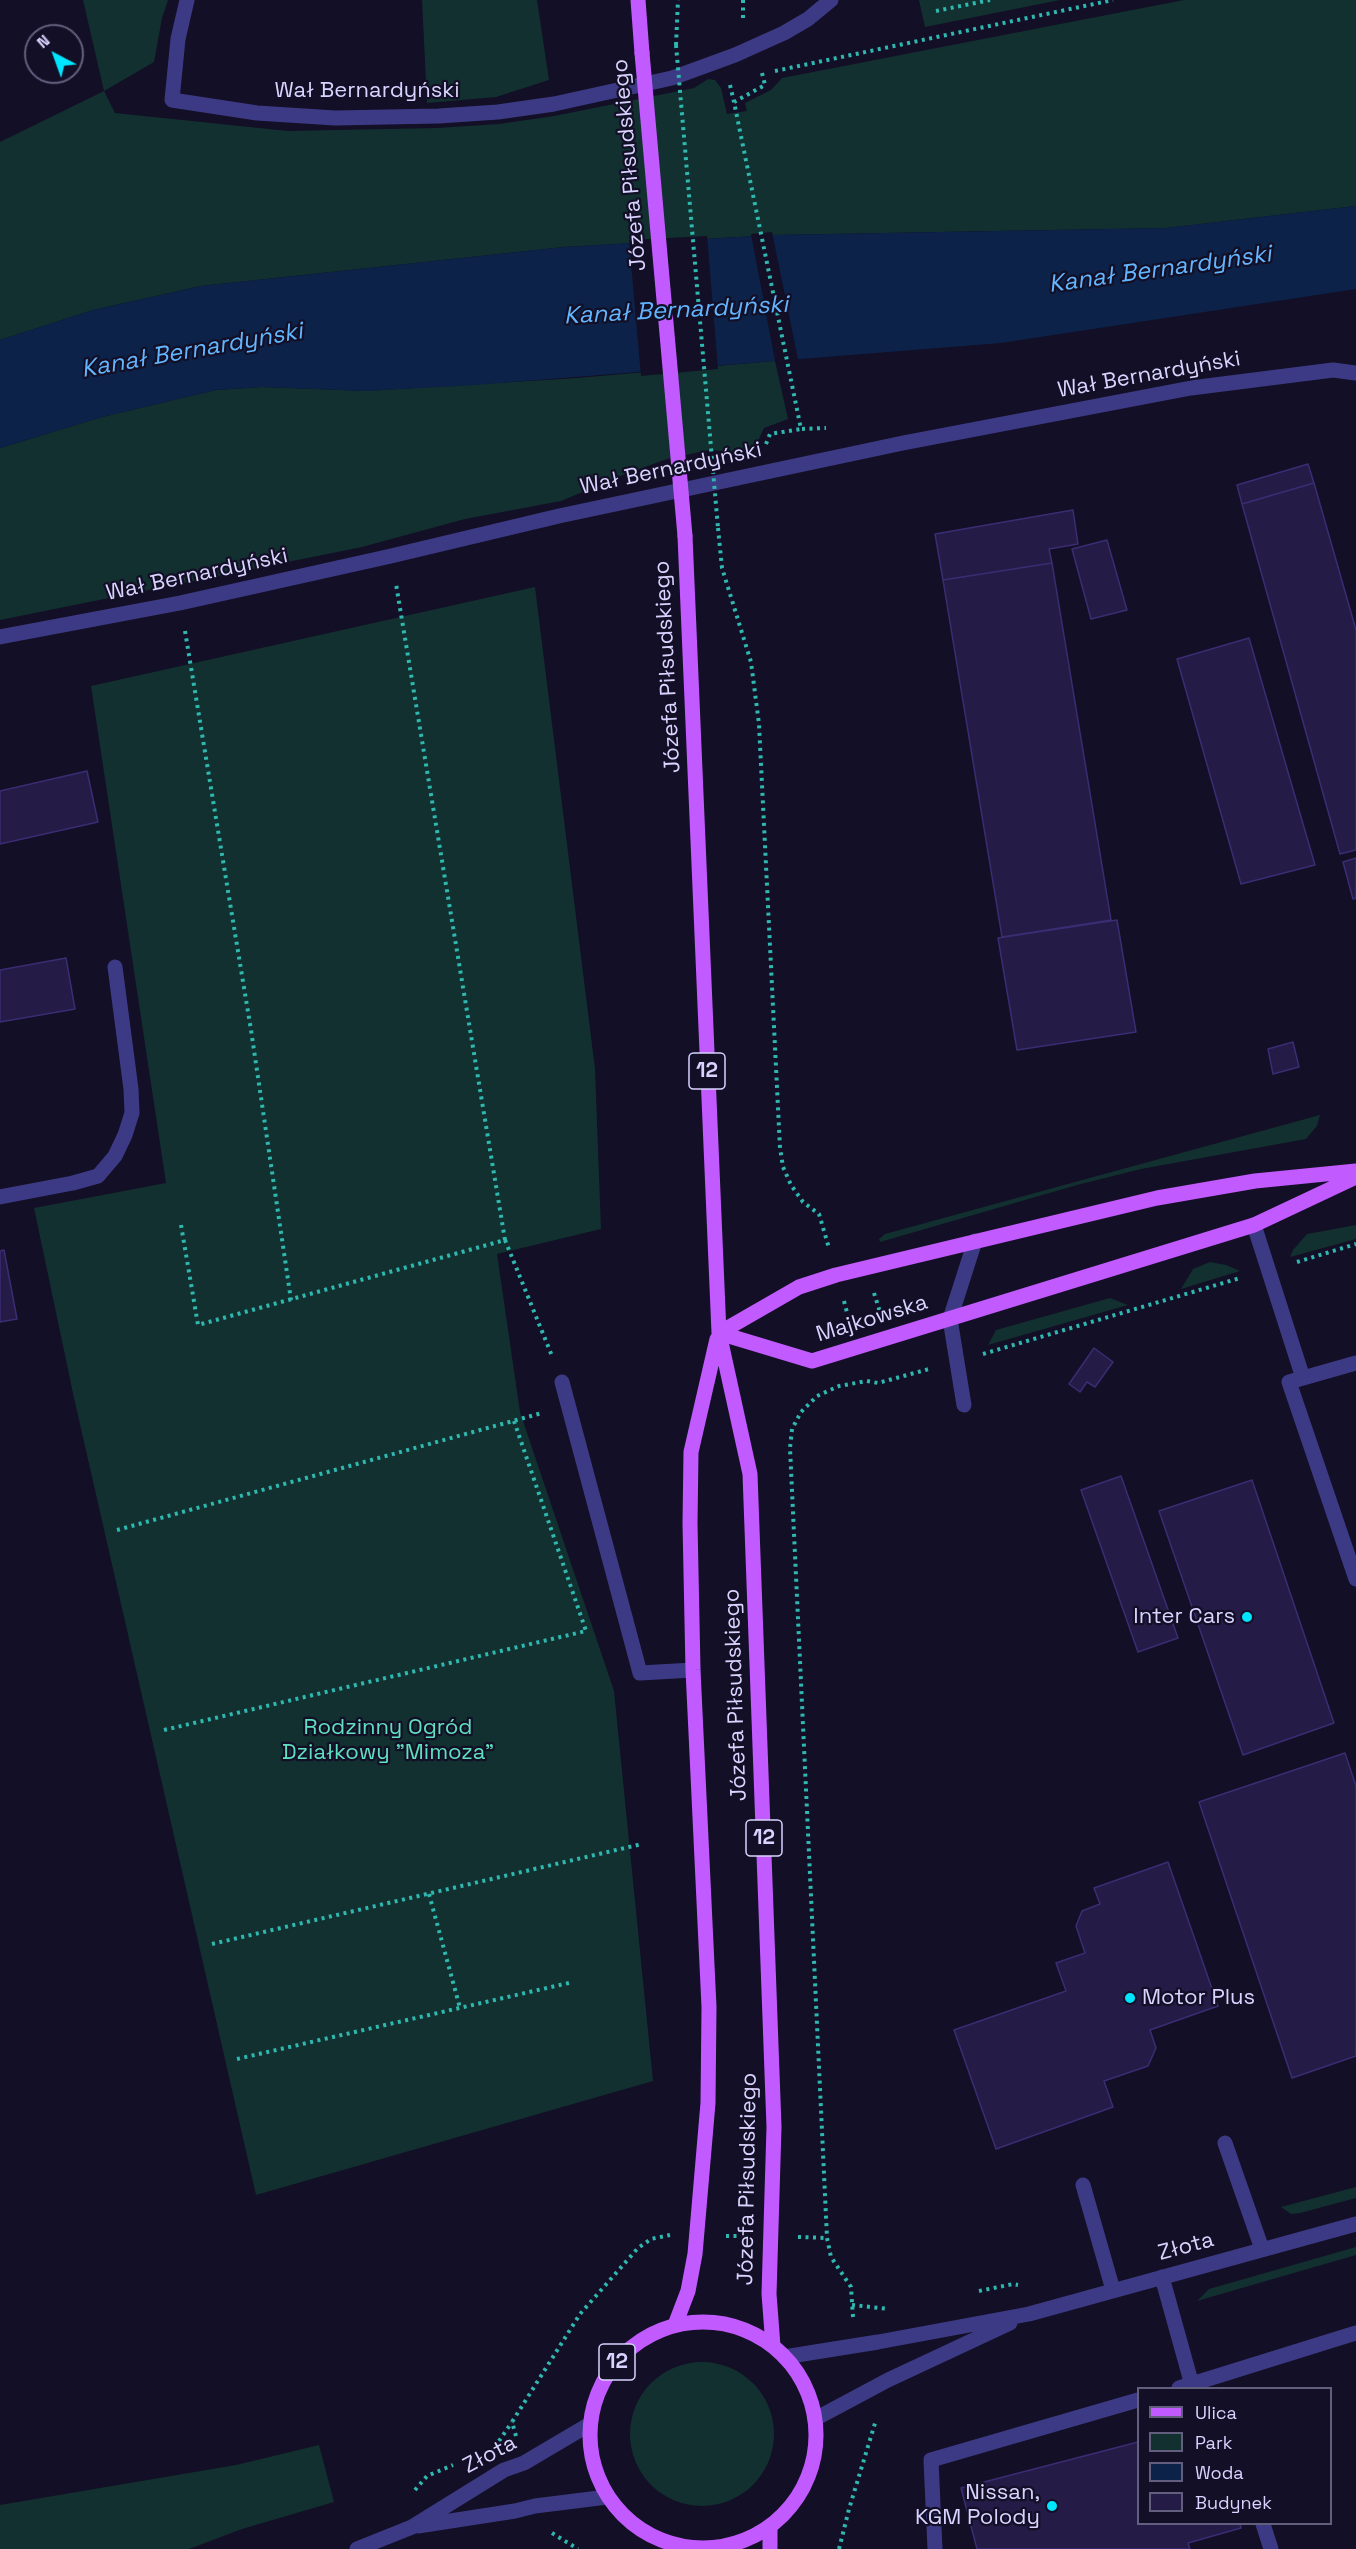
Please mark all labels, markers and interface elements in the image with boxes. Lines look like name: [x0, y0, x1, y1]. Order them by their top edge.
north arrow: [24, 24, 84, 84]
text: N: [32, 30, 54, 53]
street label: Józefa Piłsudskiego: [608, 58, 652, 272]
street label: Wał Bernardyński: [274, 78, 460, 104]
water label: Kanał Bernardyński: [1047, 240, 1273, 300]
water label: Kanał Bernardyński: [563, 291, 789, 331]
water label: Kanał Bernardyński: [79, 317, 305, 385]
street label: Wał Bernardyński: [1056, 346, 1242, 404]
street label: Wał Bernardyński: [578, 437, 764, 501]
street label: Wał Bernardyński: [104, 543, 290, 607]
street label: Józefa Piłsudskiego: [649, 560, 687, 774]
road number: 12: [689, 1053, 725, 1089]
street label: Majkowska: [813, 1290, 931, 1348]
street label: Józefa Piłsudskiego: [719, 1588, 753, 1802]
place label: Inter Cars: [1133, 1604, 1235, 1630]
marker: Inter Cars: [1240, 1610, 1254, 1624]
park label: Rodzinny Ogród Działkowy "Mimoza": [282, 1715, 494, 1766]
road number: 12: [746, 1820, 782, 1856]
place label: Motor Plus: [1142, 1985, 1255, 2011]
marker: Motor Plus: [1123, 1991, 1137, 2005]
street label: Józefa Piłsudskiego: [733, 2072, 763, 2286]
street label: Złota: [1155, 2227, 1217, 2267]
road number: 12: [599, 2344, 635, 2380]
legend: [1137, 2387, 1332, 2525]
text: Ulica: [1195, 2401, 1237, 2424]
street label: Złota: [459, 2430, 521, 2480]
text: Park: [1195, 2431, 1232, 2454]
text: Woda: [1195, 2461, 1244, 2484]
place label: Nissan, KGM Polody: [915, 2480, 1040, 2532]
text: Budynek: [1195, 2491, 1272, 2514]
marker: Nissan, KGM Polody: [1045, 2499, 1059, 2513]

